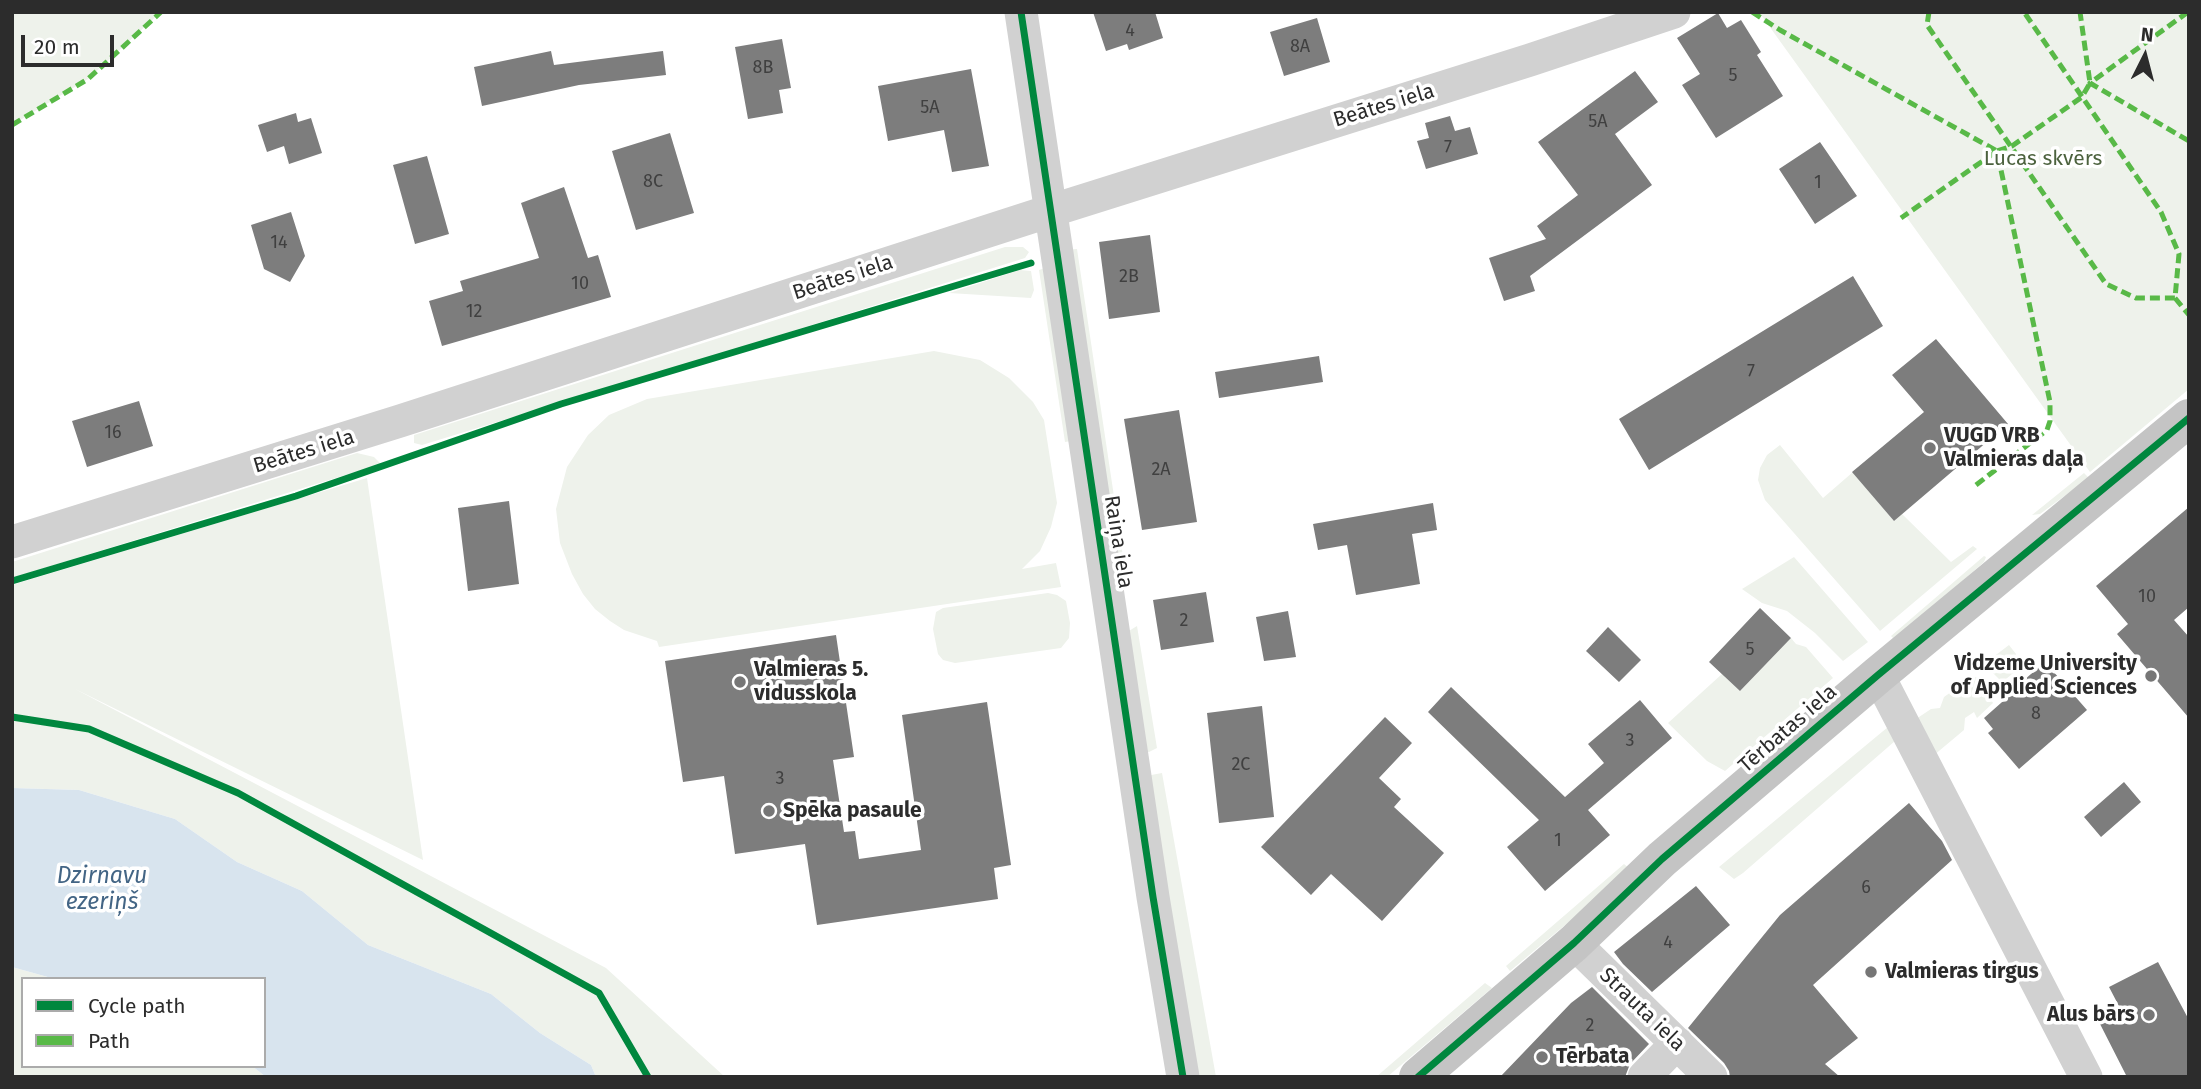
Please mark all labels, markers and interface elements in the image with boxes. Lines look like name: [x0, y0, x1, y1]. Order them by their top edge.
house number: 4: [1125, 20, 1135, 42]
scale bar: [24, 21, 117, 65]
north arrow: [2110, 21, 2180, 91]
text: N: [2140, 23, 2155, 47]
text: 20 m: [34, 34, 80, 60]
house number: 8A: [1290, 36, 1310, 58]
house number: 8B: [753, 57, 773, 79]
house number: 5: [1728, 65, 1738, 87]
street label: Beātes iela: [1330, 79, 1438, 133]
house number: 5A: [920, 97, 940, 119]
house number: 5A: [1588, 111, 1608, 133]
house number: 7: [1444, 137, 1452, 159]
park label: Lucas skvērs: [1984, 146, 2102, 172]
house number: 8C: [643, 171, 663, 193]
house number: 1: [1814, 172, 1822, 194]
house number: 14: [270, 232, 288, 254]
street label: Beātes iela: [789, 250, 897, 306]
house number: 2B: [1119, 266, 1139, 288]
house number: 10: [571, 273, 589, 295]
house number: 12: [466, 301, 482, 323]
house number: 7: [1747, 361, 1755, 383]
house number: 16: [104, 422, 122, 444]
place label: VUGD VRB Valmieras daļa: [1944, 423, 2084, 473]
street label: Beātes iela: [250, 425, 358, 479]
marker: VUGD VRB Valmieras daļa: [1922, 440, 1938, 456]
house number: 2A: [1151, 459, 1171, 481]
street label: Raiņa iela: [1098, 494, 1138, 590]
house number: 10: [2138, 586, 2156, 608]
house number: 2: [1180, 610, 1188, 632]
house number: 5: [1745, 639, 1755, 661]
place label: Vidzeme University of Applied Sciences: [1950, 651, 2137, 701]
place label: Valmieras 5. vidusskola: [754, 657, 868, 707]
marker: Vidzeme University of Applied Sciences: [2143, 668, 2159, 684]
marker: Valmieras 5. vidusskola: [732, 674, 748, 690]
street label: Tērbatas iela: [1734, 680, 1842, 778]
house number: 8: [2031, 703, 2041, 725]
house number: 3: [1626, 730, 1634, 752]
house number: 2C: [1232, 754, 1250, 776]
house number: 3: [776, 768, 784, 790]
place label: Spēka pasaule: [783, 798, 922, 824]
marker: Spēka pasaule: [761, 803, 777, 819]
house number: 1: [1554, 830, 1562, 852]
water label: Dzirnavu ezeriņš: [57, 863, 147, 917]
house number: 6: [1861, 877, 1871, 899]
house number: 4: [1663, 932, 1673, 954]
place label: Valmieras tirgus: [1885, 959, 2039, 985]
street label: Strauta iela: [1594, 963, 1690, 1057]
marker: Valmieras tirgus: [1863, 964, 1879, 980]
legend: [21, 977, 266, 1068]
text: Cycle path: [88, 993, 186, 1019]
place label: Alus bārs: [2047, 1002, 2135, 1028]
marker: Alus bārs: [2141, 1007, 2157, 1023]
house number: 2: [1586, 1015, 1594, 1037]
text: Path: [88, 1028, 130, 1054]
place label: Tērbata: [1556, 1044, 1629, 1070]
marker: Tērbata: [1534, 1049, 1550, 1065]

